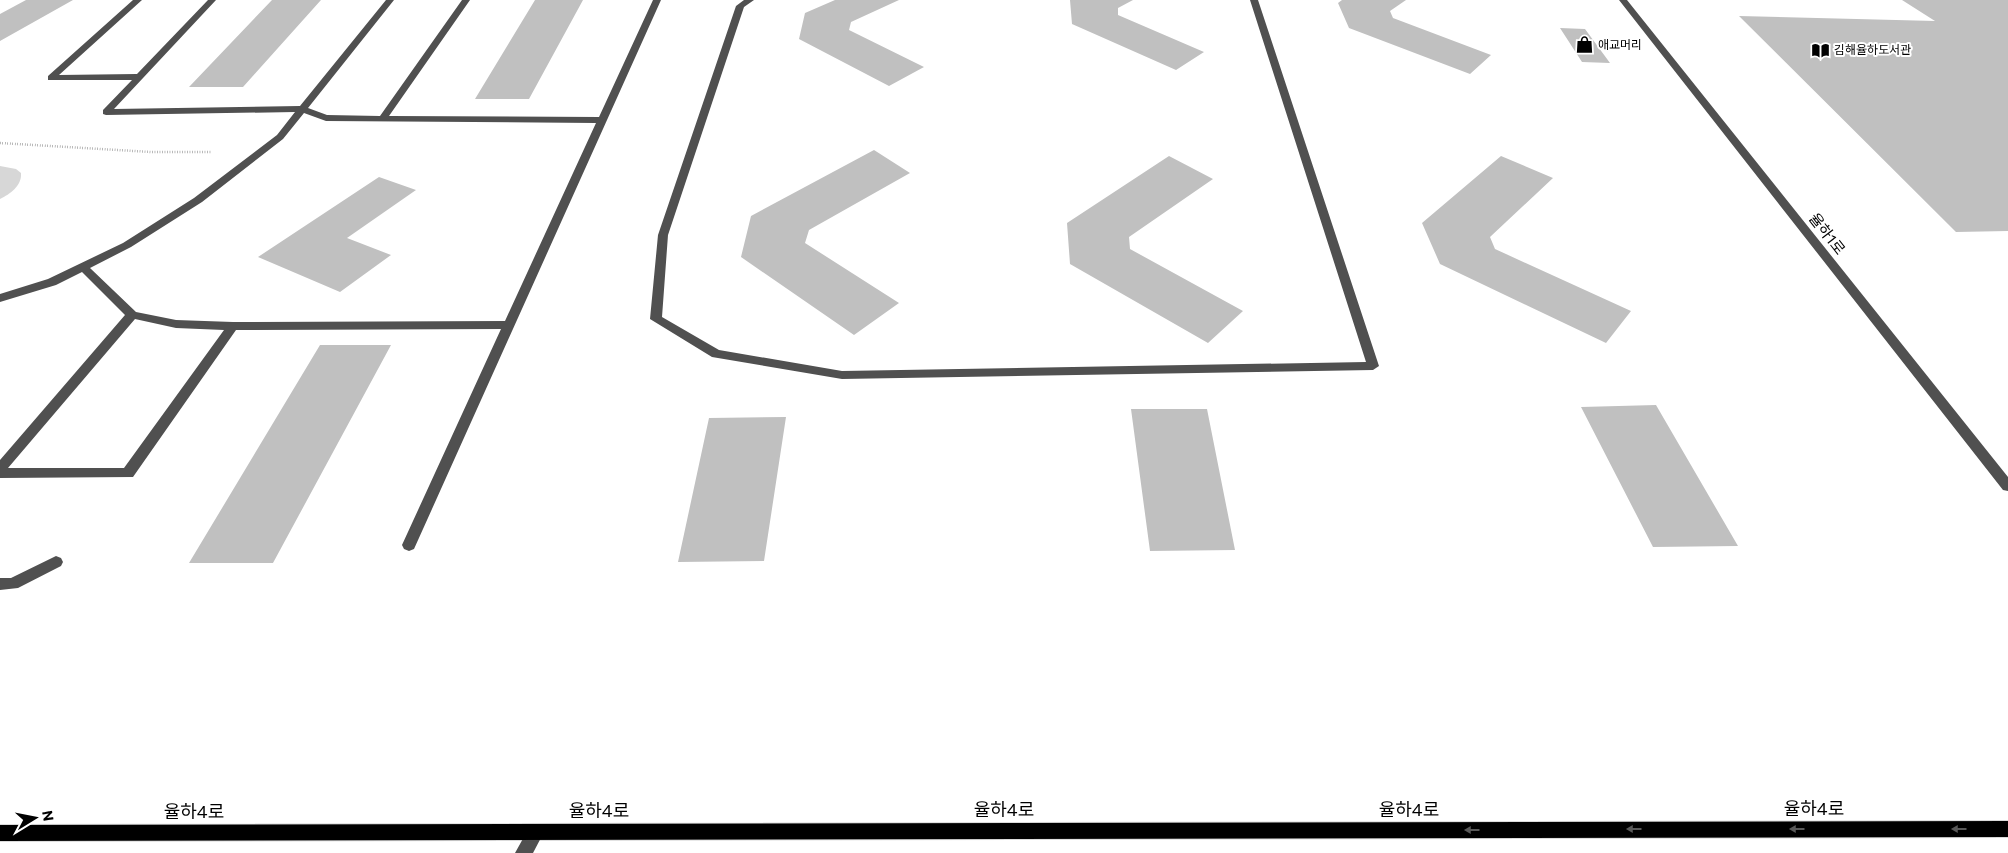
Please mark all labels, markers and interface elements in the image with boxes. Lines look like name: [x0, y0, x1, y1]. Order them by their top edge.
shop icon: 애교머리: [1574, 35, 1594, 55]
place label: 애교머리: [1598, 37, 1642, 51]
library icon: 김해율하도서관: [1810, 40, 1830, 60]
place label: 김해율하도서관: [1834, 42, 1911, 56]
street label: 율하1로: [1806, 209, 1850, 258]
north arrow: [10, 793, 60, 843]
street label: 율하4로: [1784, 797, 1844, 819]
street label: 율하4로: [974, 798, 1034, 820]
street label: 율하4로: [1379, 798, 1439, 820]
street label: 율하4로: [569, 799, 629, 821]
street label: 율하4로: [164, 800, 224, 822]
text: N: [39, 809, 58, 822]
one-way arrow: [1626, 825, 1642, 833]
one-way arrow: [1789, 825, 1805, 833]
one-way arrow: [1951, 825, 1967, 833]
one-way arrow: [1464, 826, 1480, 834]

